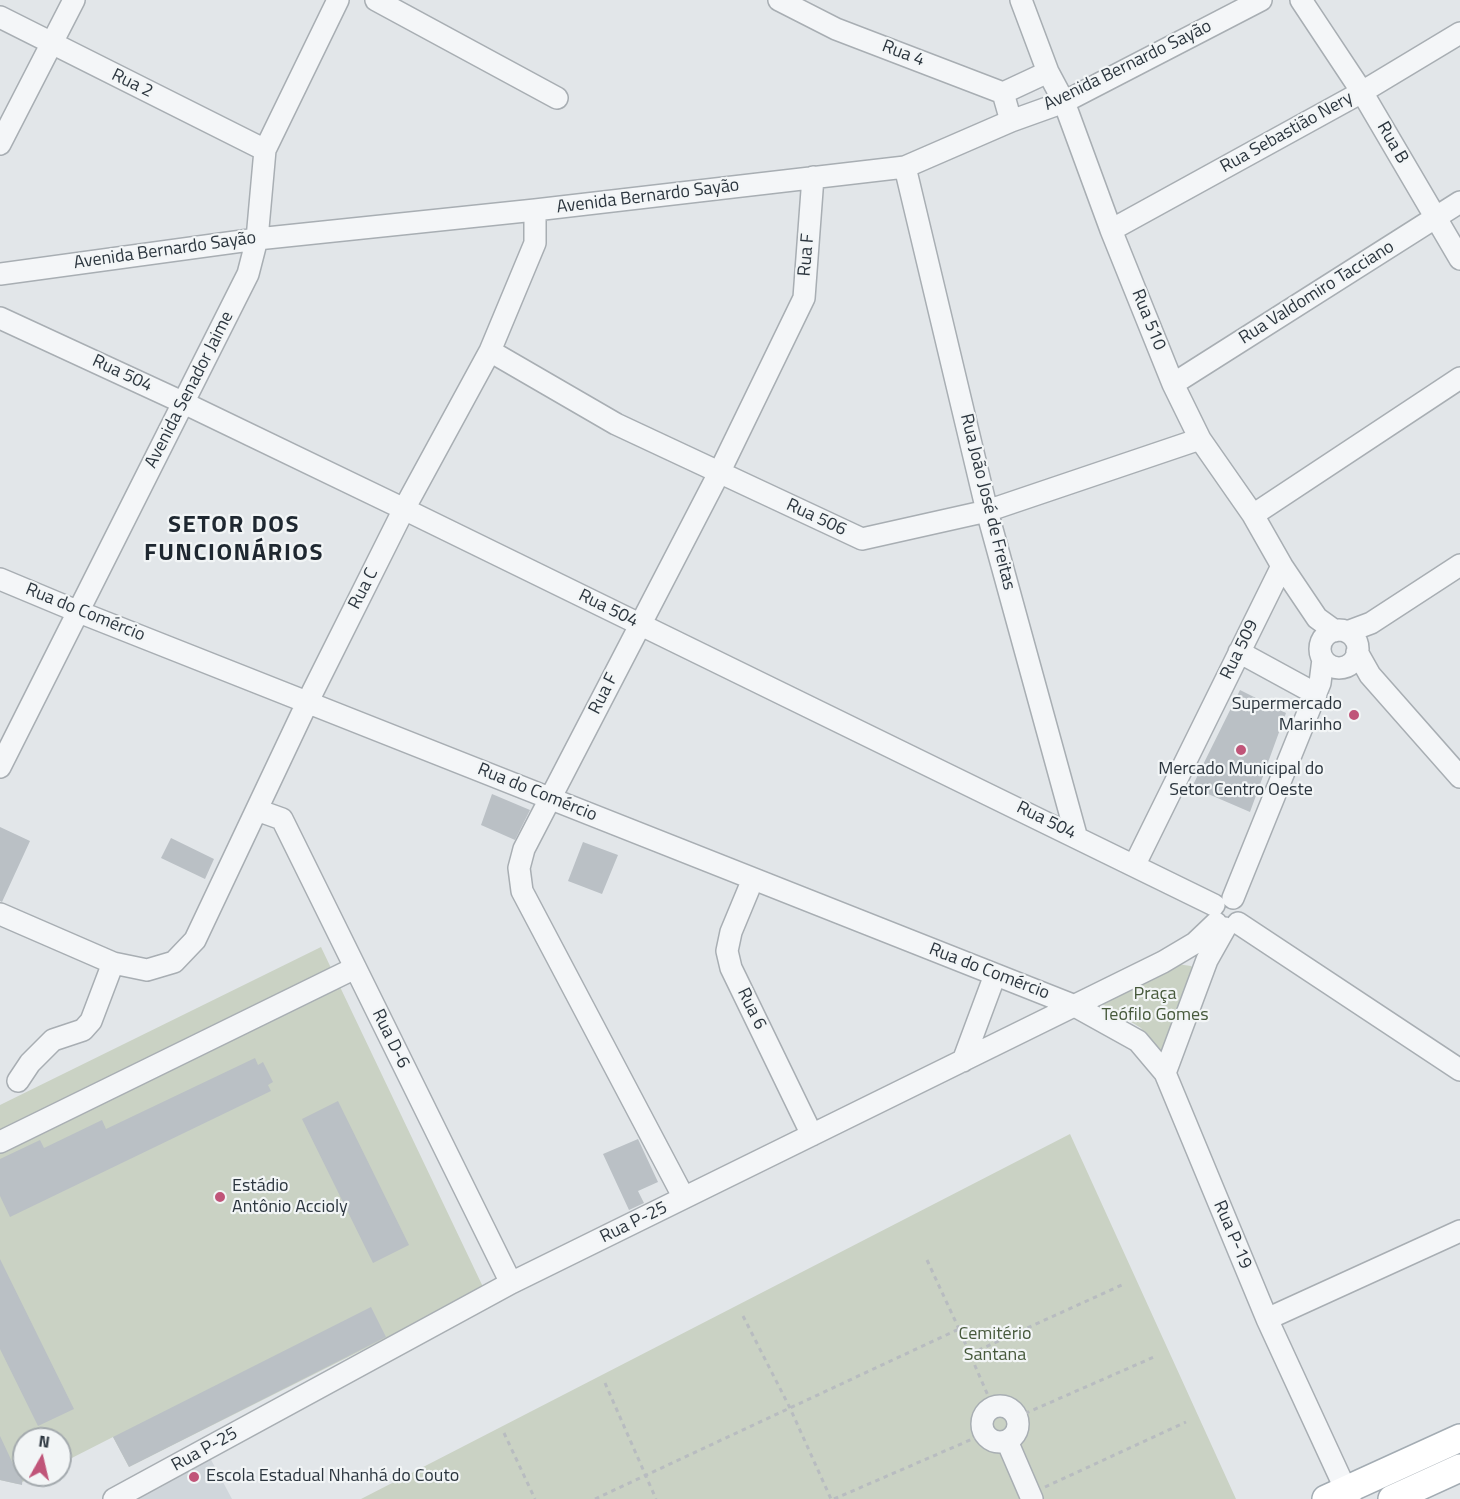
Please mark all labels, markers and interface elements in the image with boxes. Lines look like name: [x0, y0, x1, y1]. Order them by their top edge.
street label: Avenida Bernardo Sayão: [1041, 16, 1215, 116]
street label: Rua 4: [879, 36, 927, 72]
street label: Rua 2: [108, 65, 156, 103]
street label: Rua Sebastião Nery: [1217, 88, 1357, 178]
street label: Rua B: [1371, 118, 1413, 168]
street label: Avenida Bernardo Sayão: [555, 175, 741, 219]
street label: Avenida Bernardo Sayão: [72, 228, 258, 274]
street label: Rua F: [794, 233, 820, 277]
street label: Rua Valdomiro Tacciano: [1235, 236, 1399, 350]
street label: Rua 510: [1126, 286, 1170, 354]
street label: Avenida Senador Jaime: [141, 308, 239, 472]
street label: Rua 504: [89, 351, 155, 397]
street label: Rua João José de Freitas: [955, 412, 1019, 592]
street label: Rua 506: [783, 495, 849, 541]
district label: SETOR DOS FUNCIONÁRIOS: [144, 512, 324, 568]
street label: Rua C: [345, 565, 383, 613]
street label: Rua do Comércio: [22, 579, 148, 647]
street label: Rua 504: [575, 585, 641, 633]
street label: Rua 509: [1216, 617, 1264, 683]
street label: Rua F: [585, 670, 623, 718]
place label: Supermercado Marinho: [1232, 694, 1342, 736]
marker: Supermercado Marinho: [1347, 708, 1361, 722]
marker: Mercado Municipal do Setor Centro Oeste: [1234, 743, 1248, 757]
street label: Rua do Comércio: [474, 759, 600, 827]
place label: Mercado Municipal do Setor Centro Oeste: [1158, 759, 1324, 802]
street label: Rua 504: [1013, 797, 1079, 845]
street label: Rua do Comércio: [926, 939, 1052, 1005]
park label: Praça Teófilo Gomes: [1101, 984, 1209, 1026]
street label: Rua 6: [732, 985, 770, 1033]
street label: Rua D-6: [366, 1006, 414, 1072]
place label: Estádio Antônio Accioly: [232, 1176, 348, 1218]
marker: Estádio Antônio Accioly: [213, 1190, 227, 1204]
street label: Rua P-25: [597, 1197, 671, 1249]
street label: Rua P-19: [1208, 1198, 1256, 1272]
park label: Cemitério Santana: [959, 1324, 1031, 1366]
street label: Rua P-25: [168, 1423, 242, 1477]
north arrow: [12, 1427, 72, 1487]
text: N: [37, 1429, 51, 1454]
place label: Escola Estadual Nhanhá do Couto: [206, 1466, 459, 1488]
marker: Escola Estadual Nhanhá do Couto: [187, 1470, 201, 1484]

